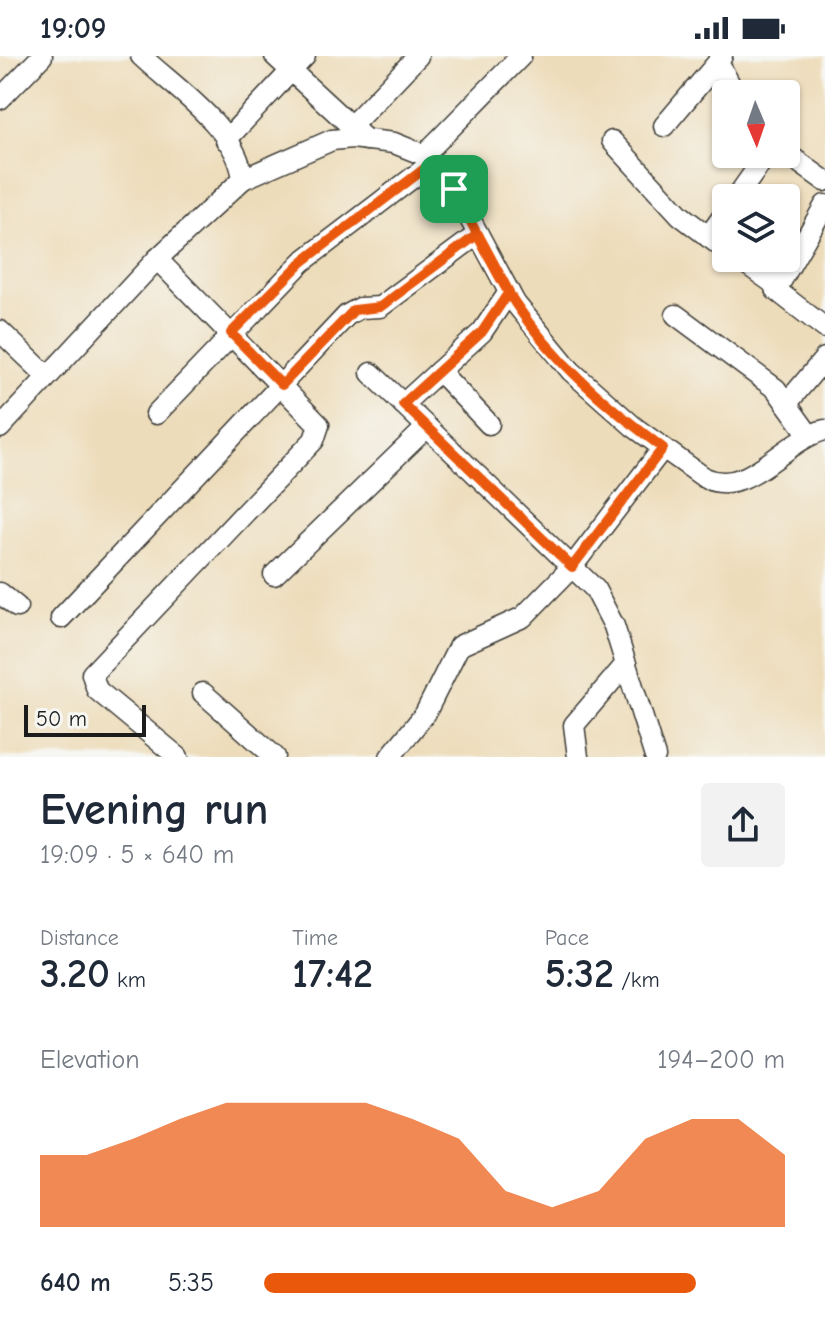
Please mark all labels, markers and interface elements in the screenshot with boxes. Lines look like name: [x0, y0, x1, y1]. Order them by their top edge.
text: 19:09: [40, 11, 107, 46]
north arrow: [712, 80, 800, 168]
map controls: [712, 80, 800, 272]
pin: [420, 155, 488, 223]
icon: arrive: [432, 167, 476, 211]
button: layers: [712, 184, 800, 272]
scale bar: [24, 701, 146, 737]
text: 50 m: [36, 706, 87, 732]
button: share: [701, 783, 785, 867]
text: Evening run: [40, 784, 268, 835]
text: 19:09 · 5 × 640 m: [40, 840, 234, 870]
text: Distance: [40, 925, 119, 951]
text: Time: [292, 925, 338, 951]
text: Pace: [545, 925, 589, 951]
text: 3.20: [40, 951, 110, 997]
text: 17:42: [292, 951, 373, 997]
text: 5:32: [545, 951, 614, 997]
text: km: [110, 967, 146, 993]
text: /km: [614, 967, 660, 993]
text: Elevation: [40, 1045, 140, 1075]
text: 194–200 m: [657, 1045, 785, 1075]
text: 640 m: [40, 1268, 111, 1298]
text: 5:35: [168, 1268, 214, 1298]

